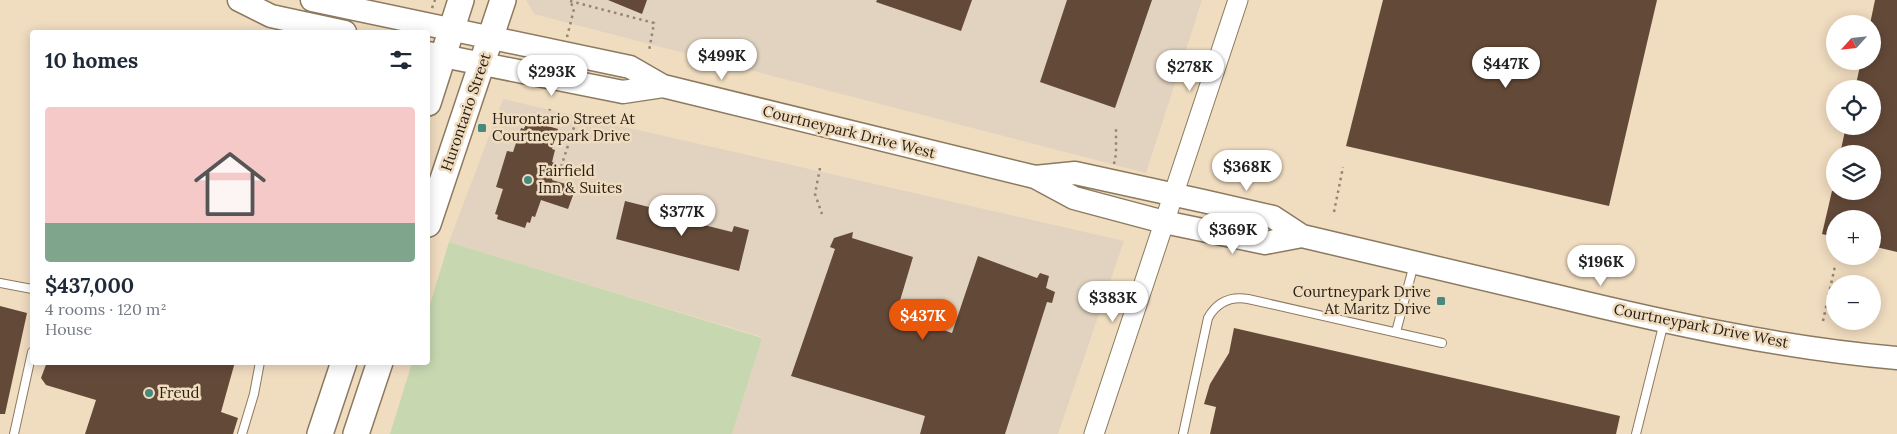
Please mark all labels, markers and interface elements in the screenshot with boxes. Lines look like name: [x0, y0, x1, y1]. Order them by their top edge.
north arrow: [1826, 15, 1881, 70]
map controls: [1826, 15, 1881, 330]
pin: $499K: [687, 38, 757, 81]
text: $499K: [698, 45, 746, 65]
icon: filters: [387, 46, 415, 74]
pin: $447K: [1471, 46, 1541, 89]
text: 10 homes: [45, 47, 138, 74]
pin: $278K: [1155, 49, 1225, 92]
street label: Hurontario Street: [436, 50, 495, 174]
text: $447K: [1483, 53, 1529, 73]
pin: $293K: [517, 54, 587, 97]
text: $278K: [1167, 56, 1213, 76]
text: $293K: [528, 61, 576, 81]
button: locate: [1826, 80, 1881, 135]
street label: Courtneypark Drive West: [761, 101, 938, 162]
place label: Hurontario Street At Courtneypark Drive: [492, 109, 635, 145]
marker: Hurontario Street At Courtneypark Drive: [476, 122, 488, 134]
icon: home: [185, 139, 275, 229]
button: layers: [1826, 145, 1881, 200]
pin: $368K: [1212, 150, 1282, 192]
text: $368K: [1223, 156, 1271, 176]
place label: Fairfield Inn & Suites: [538, 161, 622, 197]
marker: Fairfield Inn & Suites: [522, 174, 534, 186]
pin: $377K: [647, 194, 717, 237]
text: $377K: [660, 201, 705, 221]
button: +: [1826, 210, 1881, 265]
pin: $369K: [1198, 212, 1268, 255]
text: $369K: [1209, 219, 1257, 239]
pin: $196K: [1566, 244, 1636, 287]
text: $196K: [1578, 251, 1624, 271]
text: $437,000: [45, 272, 134, 299]
button: −: [1826, 275, 1881, 330]
pin: $383K: [1078, 280, 1148, 323]
place label: Courtneypark Drive At Maritz Drive: [1293, 282, 1431, 318]
text: $383K: [1089, 287, 1137, 307]
marker: Courtneypark Drive At Maritz Drive: [1435, 295, 1447, 307]
pin: $437K: [888, 298, 958, 341]
text: 4 rooms · 120 m²: [45, 299, 167, 319]
street label: Courtneypark Drive West: [1612, 299, 1790, 352]
text: $437K: [900, 305, 946, 325]
text: House: [45, 319, 92, 339]
place label: Freud: [159, 383, 200, 402]
marker: Freud: [143, 387, 155, 399]

